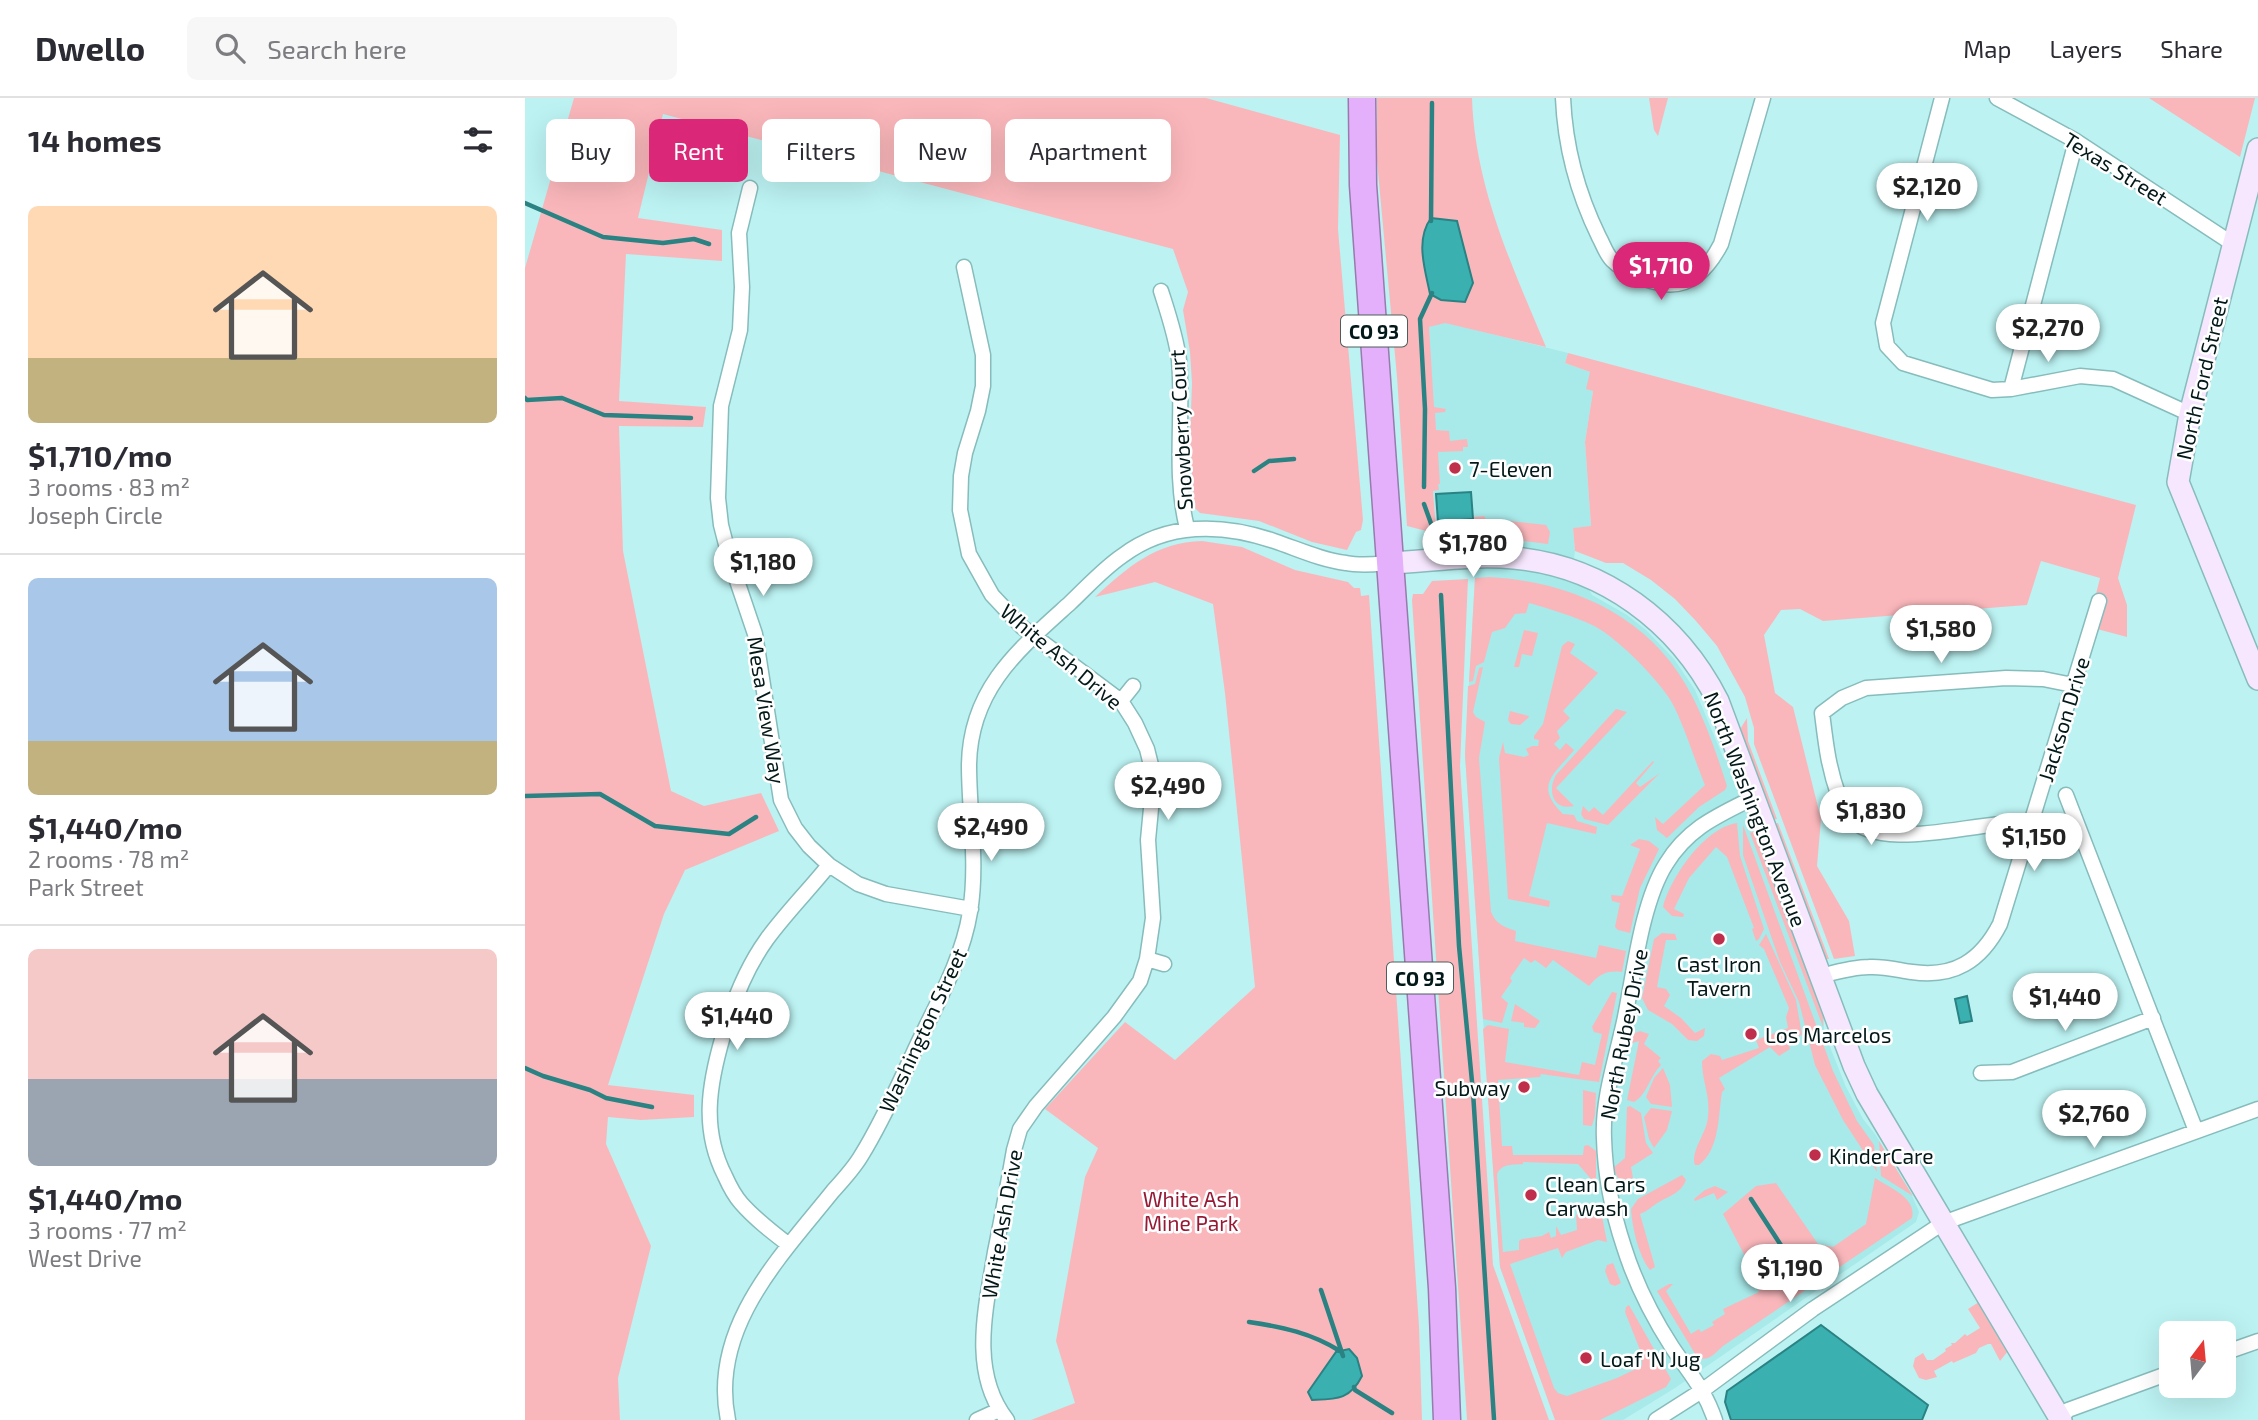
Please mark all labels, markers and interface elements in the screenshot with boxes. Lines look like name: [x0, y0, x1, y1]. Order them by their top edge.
search box: [187, 17, 677, 80]
text: Dwello: [35, 28, 145, 68]
icon: search: [211, 29, 249, 67]
text: Search here: [267, 33, 407, 64]
text: Map: [1963, 34, 2011, 63]
text: Layers: [2049, 34, 2122, 63]
text: Share: [2160, 34, 2223, 63]
chip: Buy: [546, 119, 635, 182]
chip: Rent: [649, 119, 748, 182]
chip: Filters: [762, 119, 880, 182]
chip: New: [894, 119, 991, 182]
chip: Apartment: [1005, 119, 1171, 182]
icon: filters: [459, 121, 497, 159]
text: 14 homes: [28, 122, 162, 158]
street label: Texas Street: [2060, 126, 2172, 210]
pin: $2,120: [1870, 164, 1984, 223]
text: $2,120: [1892, 172, 1962, 200]
pin: $1,710: [1604, 242, 1718, 302]
text: $1,710: [1629, 251, 1693, 279]
icon: home: [200, 252, 326, 378]
street label: North Ford Street: [2170, 294, 2232, 462]
pin: $2,270: [1991, 304, 2105, 364]
text: $2,270: [2012, 313, 2084, 341]
road number: CO 93: [1341, 316, 1407, 346]
street label: Snowberry Court: [1163, 349, 1197, 511]
text: $1,710/mo: [28, 437, 172, 473]
place label: 7-Eleven: [1469, 456, 1552, 481]
marker: 7-Eleven: [1447, 460, 1463, 476]
text: 3 rooms · 83 m²: [28, 473, 190, 501]
text: Joseph Circle: [28, 501, 163, 529]
pin: $1,780: [1416, 519, 1530, 579]
text: $1,780: [1438, 528, 1508, 556]
pin: $1,180: [706, 538, 820, 598]
text: $1,180: [730, 547, 796, 575]
street label: White Ash Drive: [996, 598, 1128, 714]
pin: $1,580: [1884, 606, 1998, 665]
text: $1,580: [1906, 614, 1976, 642]
icon: home: [200, 624, 326, 750]
street label: Mesa View Way: [743, 634, 791, 786]
street label: Jackson Drive: [2032, 654, 2094, 784]
street label: North Washington Avenue: [1700, 688, 1812, 930]
pin: $2,490: [1111, 762, 1225, 822]
text: $2,490: [1131, 771, 1205, 799]
pin: $1,830: [1814, 788, 1928, 847]
text: $1,830: [1836, 796, 1906, 824]
pin: $2,490: [934, 804, 1048, 863]
text: $1,440/mo: [28, 809, 182, 845]
text: $2,490: [954, 812, 1028, 840]
pin: $1,150: [1977, 814, 2091, 873]
text: $1,150: [2002, 822, 2067, 850]
text: 2 rooms · 78 m²: [28, 845, 189, 873]
text: Park Street: [28, 873, 144, 901]
marker: Cast Iron Tavern: [1711, 931, 1727, 947]
street label: Washington Street: [873, 944, 971, 1116]
street label: North Rubey Drive: [1594, 947, 1652, 1121]
place label: Cast Iron Tavern: [1677, 951, 1761, 1000]
road number: CO 93: [1387, 962, 1453, 993]
pin: $1,440: [2008, 974, 2122, 1033]
text: $1,440: [2029, 982, 2101, 1010]
pin: $1,440: [680, 992, 794, 1052]
icon: home: [200, 995, 326, 1121]
text: $1,440: [701, 1001, 773, 1029]
place label: Los Marcelos: [1765, 1022, 1891, 1047]
marker: Los Marcelos: [1743, 1026, 1759, 1042]
place label: Subway: [1434, 1075, 1510, 1100]
marker: Subway: [1516, 1079, 1532, 1095]
pin: $2,760: [2037, 1090, 2151, 1150]
text: $2,760: [2058, 1099, 2130, 1127]
place label: KinderCare: [1829, 1143, 1933, 1168]
street label: White Ash Drive: [976, 1147, 1026, 1301]
marker: KinderCare: [1807, 1147, 1823, 1163]
place label: Clean Cars Carwash: [1545, 1171, 1646, 1220]
text: $1,440/mo: [28, 1180, 182, 1216]
park label: White Ash Mine Park: [1143, 1186, 1239, 1235]
marker: Clean Cars Carwash: [1523, 1187, 1539, 1203]
text: 3 rooms · 77 m²: [28, 1216, 187, 1244]
text: West Drive: [28, 1244, 142, 1272]
pin: $1,190: [1733, 1244, 1847, 1304]
text: $1,190: [1757, 1253, 1823, 1281]
north arrow: [2159, 1321, 2237, 1398]
map controls: [2159, 1321, 2236, 1398]
place label: Loaf 'N Jug: [1600, 1346, 1701, 1371]
marker: Loaf 'N Jug: [1578, 1350, 1594, 1366]

